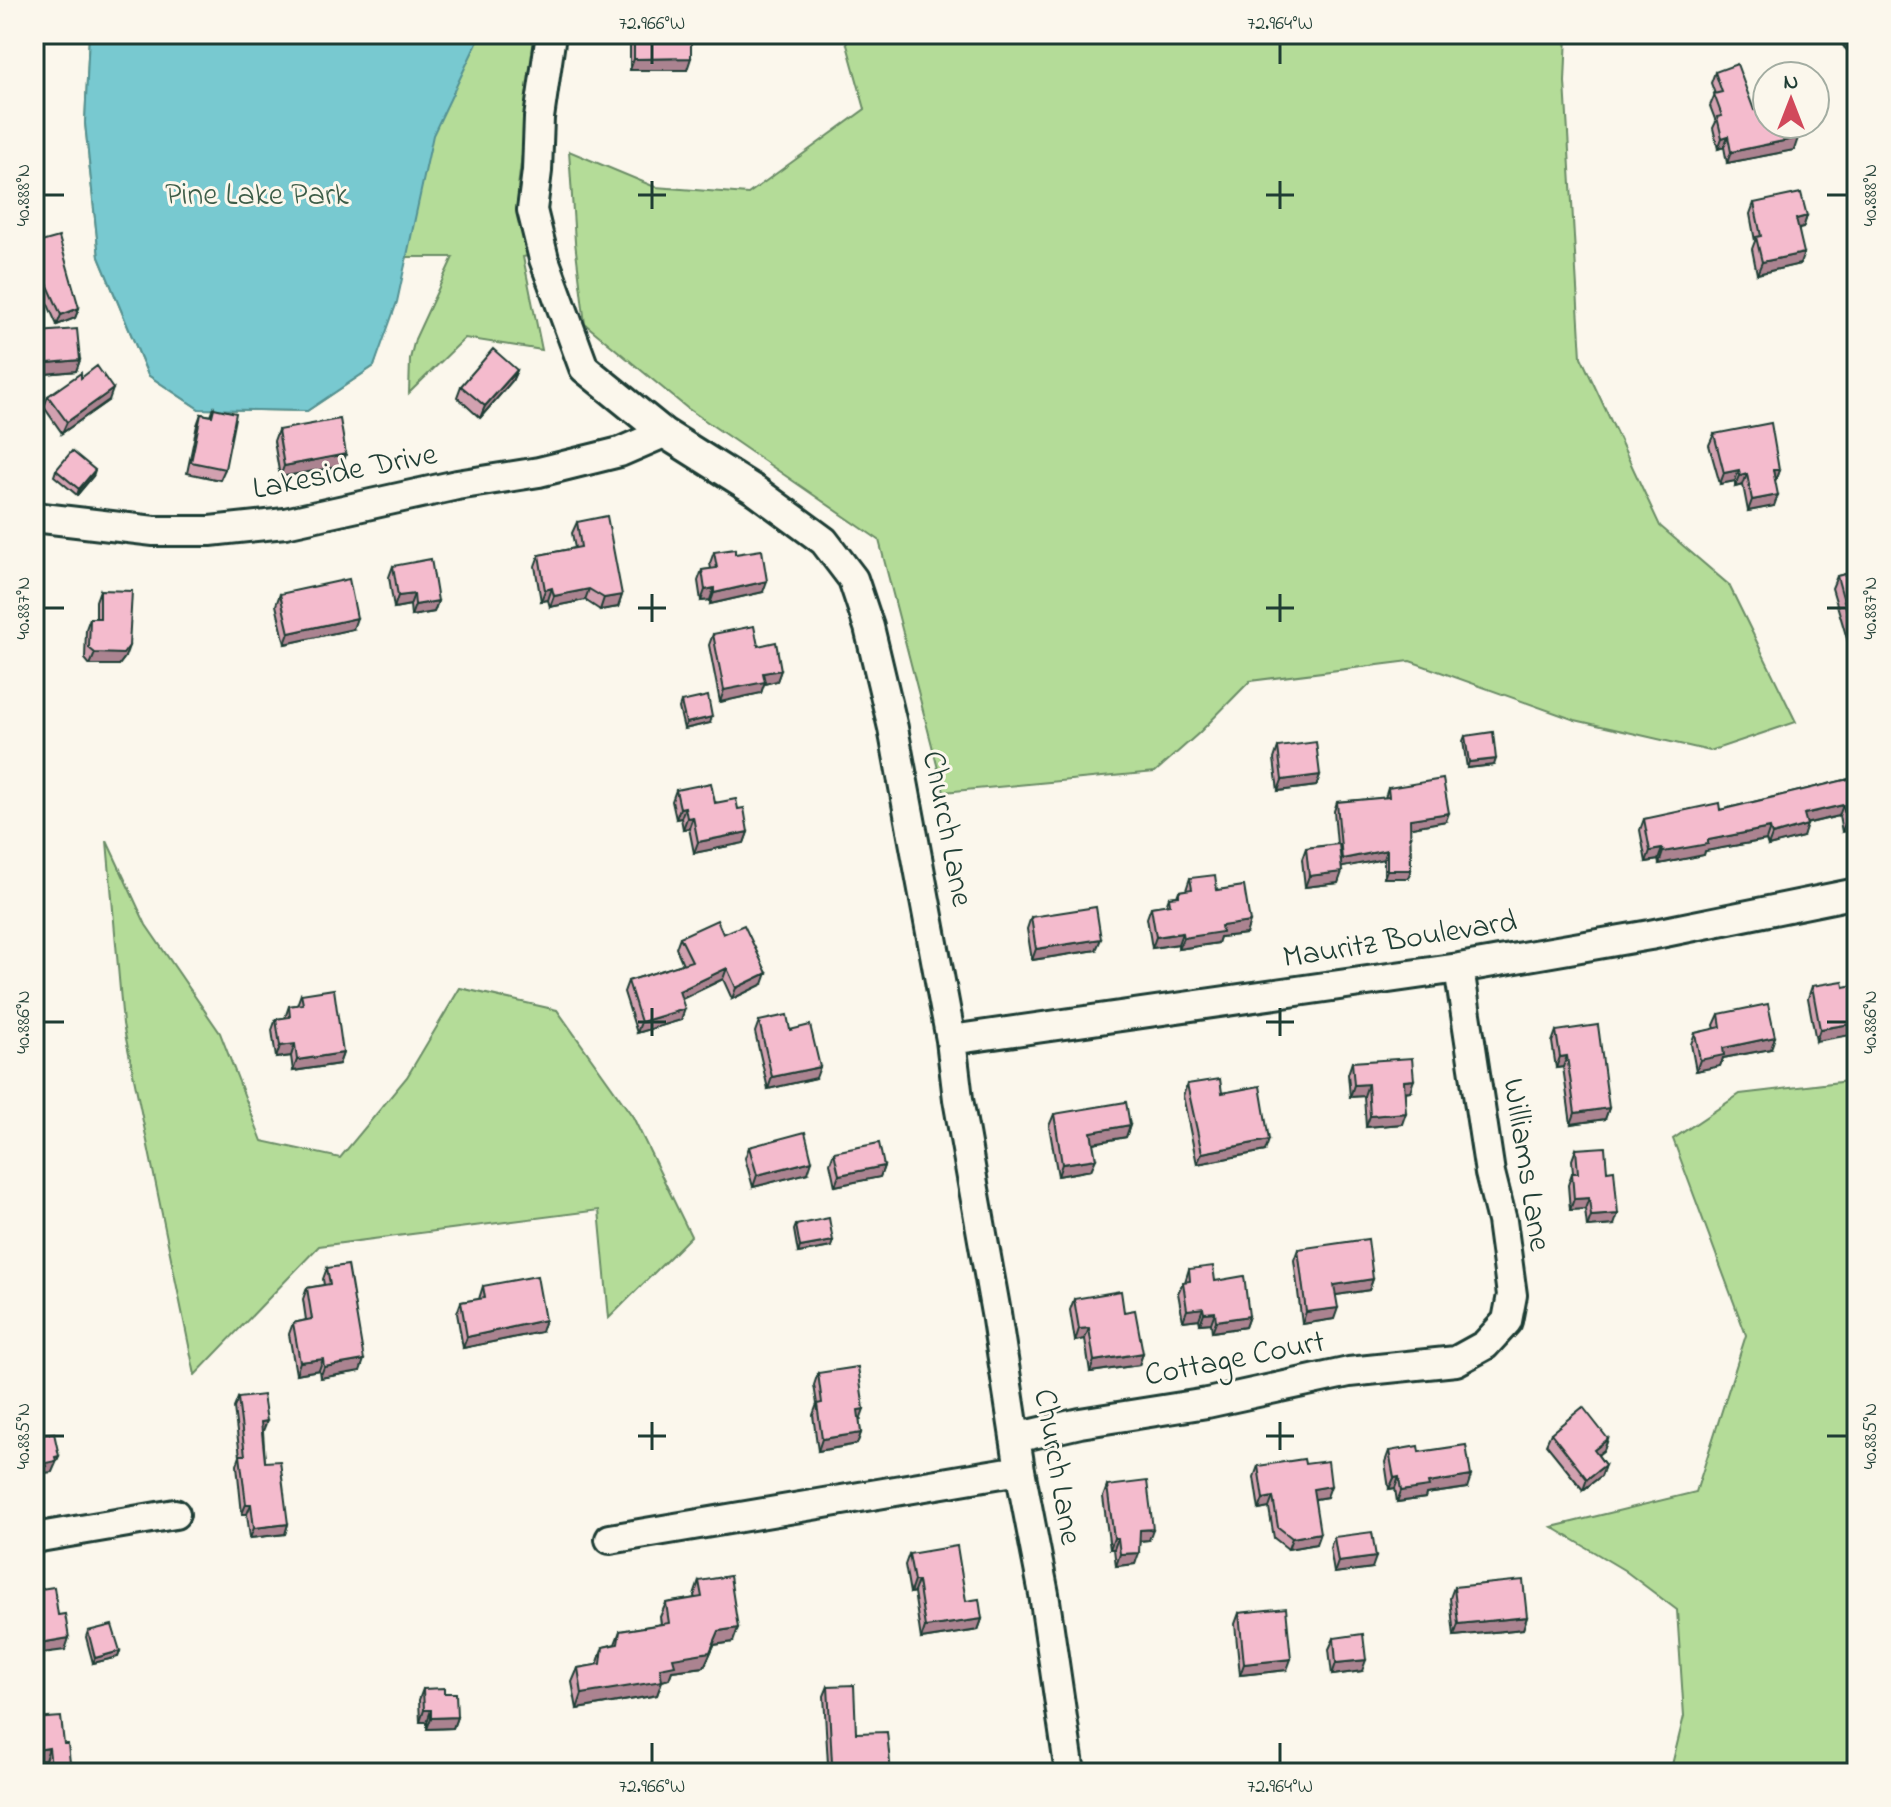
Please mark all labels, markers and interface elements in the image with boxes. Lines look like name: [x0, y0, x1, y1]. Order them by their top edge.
text: 72.966°W: [619, 10, 685, 39]
text: 72.964°W: [1247, 10, 1313, 39]
north arrow: [1751, 60, 1831, 140]
text: N: [1784, 67, 1798, 99]
text: 40.888°N: [10, 164, 39, 226]
text: 40.888°N: [1857, 164, 1886, 226]
park label: Pine Lake Park: [165, 173, 350, 220]
street label: Lakeside Drive: [249, 432, 442, 514]
text: 40.887°N: [10, 576, 39, 640]
text: 40.887°N: [1857, 576, 1886, 640]
street label: Church Lane: [908, 747, 984, 911]
street label: Mauritz Boulevard: [1280, 899, 1520, 983]
text: 40.886°N: [10, 990, 39, 1054]
text: 40.886°N: [1857, 990, 1886, 1054]
street label: Williams Lane: [1488, 1075, 1562, 1255]
street label: Cottage Court: [1141, 1319, 1329, 1401]
street label: Church Lane: [1019, 1385, 1093, 1549]
text: 40.885°N: [10, 1403, 39, 1469]
text: 40.885°N: [1857, 1403, 1886, 1469]
text: 72.966°W: [619, 1773, 685, 1802]
text: 72.964°W: [1247, 1773, 1313, 1802]

